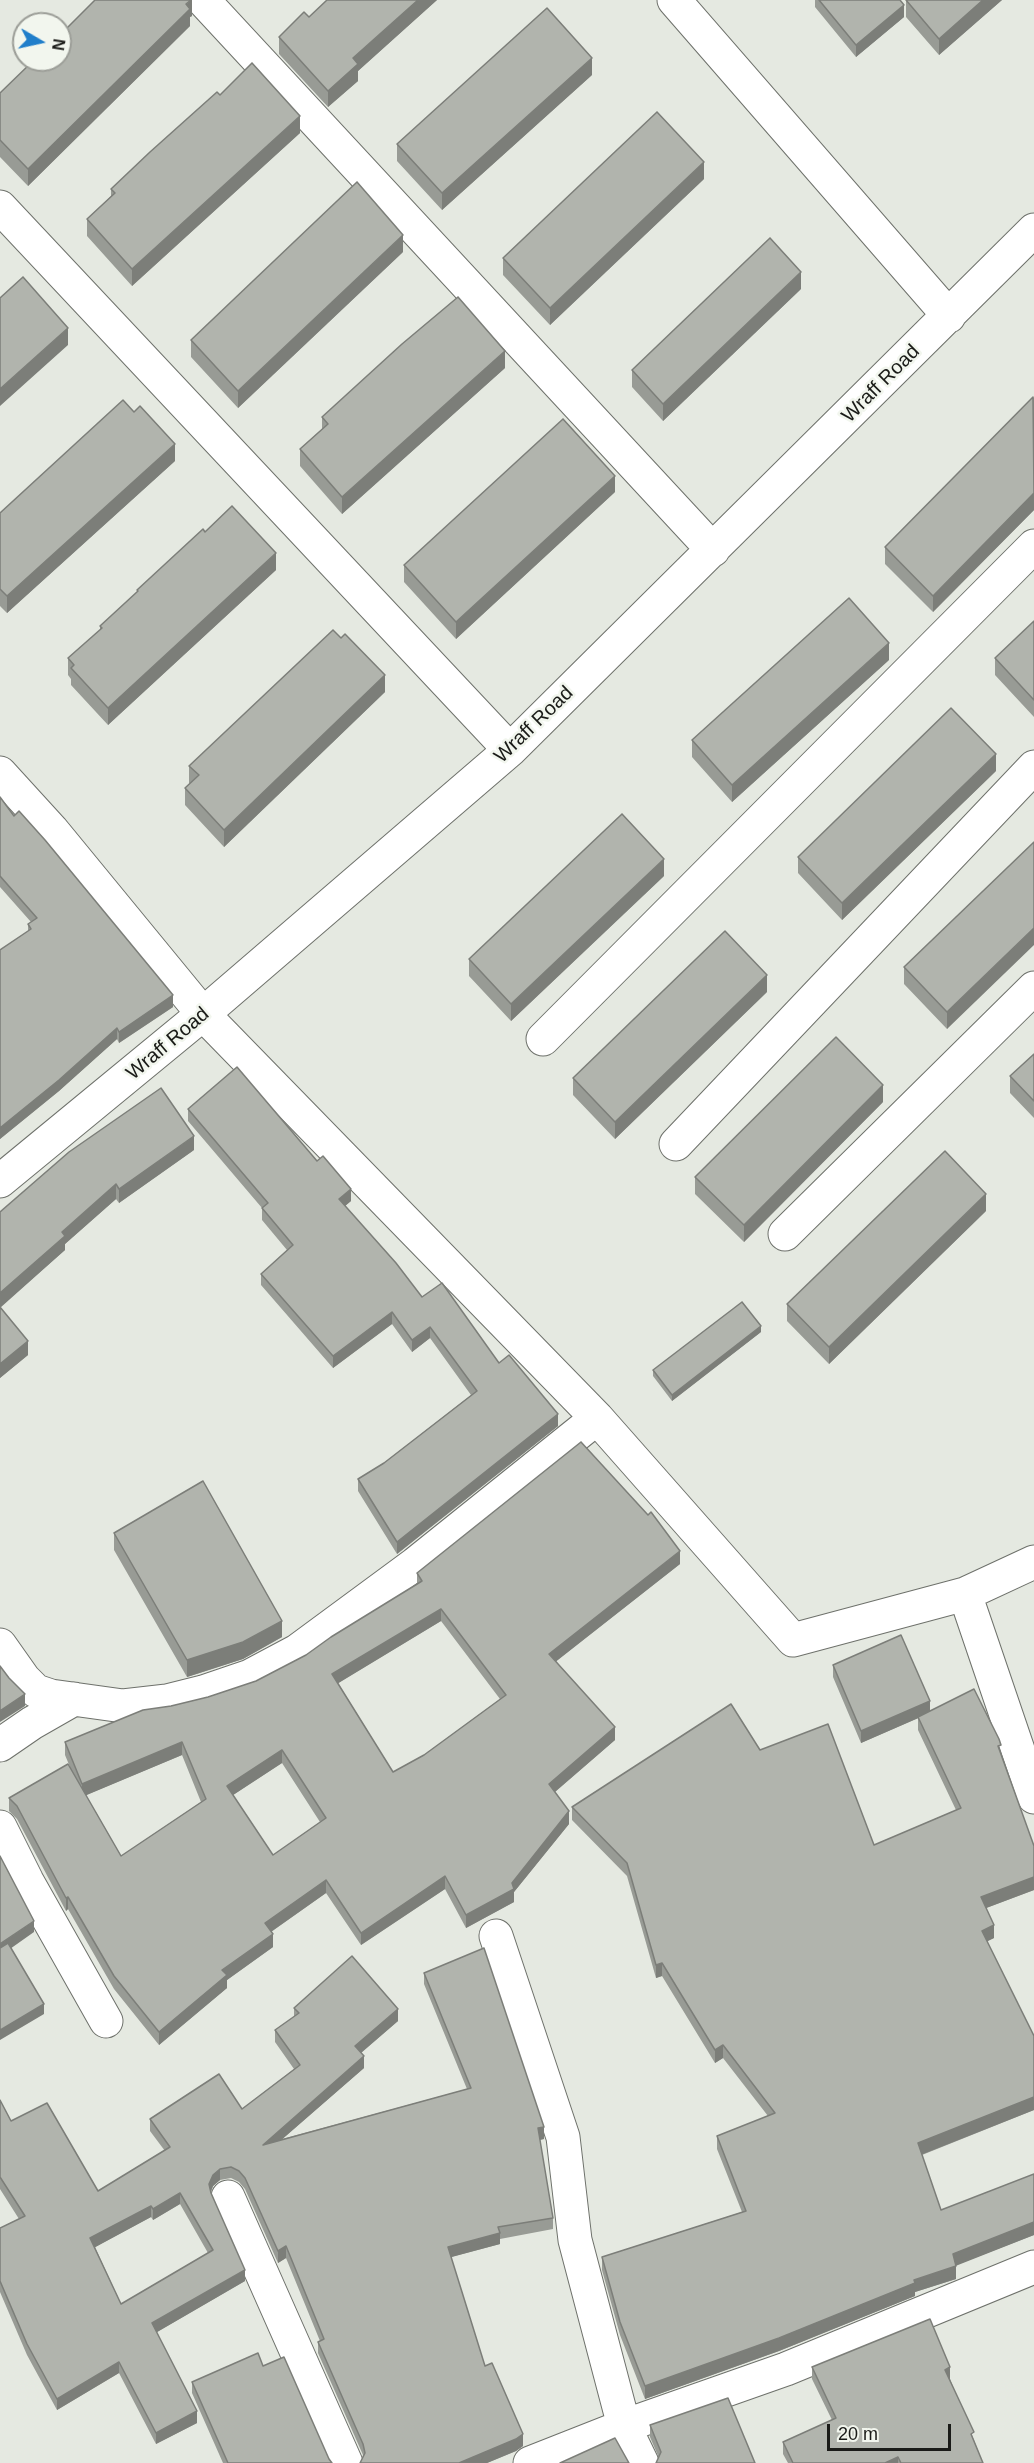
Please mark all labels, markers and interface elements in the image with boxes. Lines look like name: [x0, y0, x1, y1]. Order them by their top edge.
north arrow: [12, 12, 72, 72]
text: N: [49, 38, 68, 52]
street label: Wraff Road: [837, 340, 925, 428]
street label: Wraff Road: [490, 681, 578, 769]
street label: Wraff Road: [122, 1003, 214, 1085]
scale bar: [830, 2412, 954, 2450]
text: 20 m: [838, 2424, 878, 2444]

